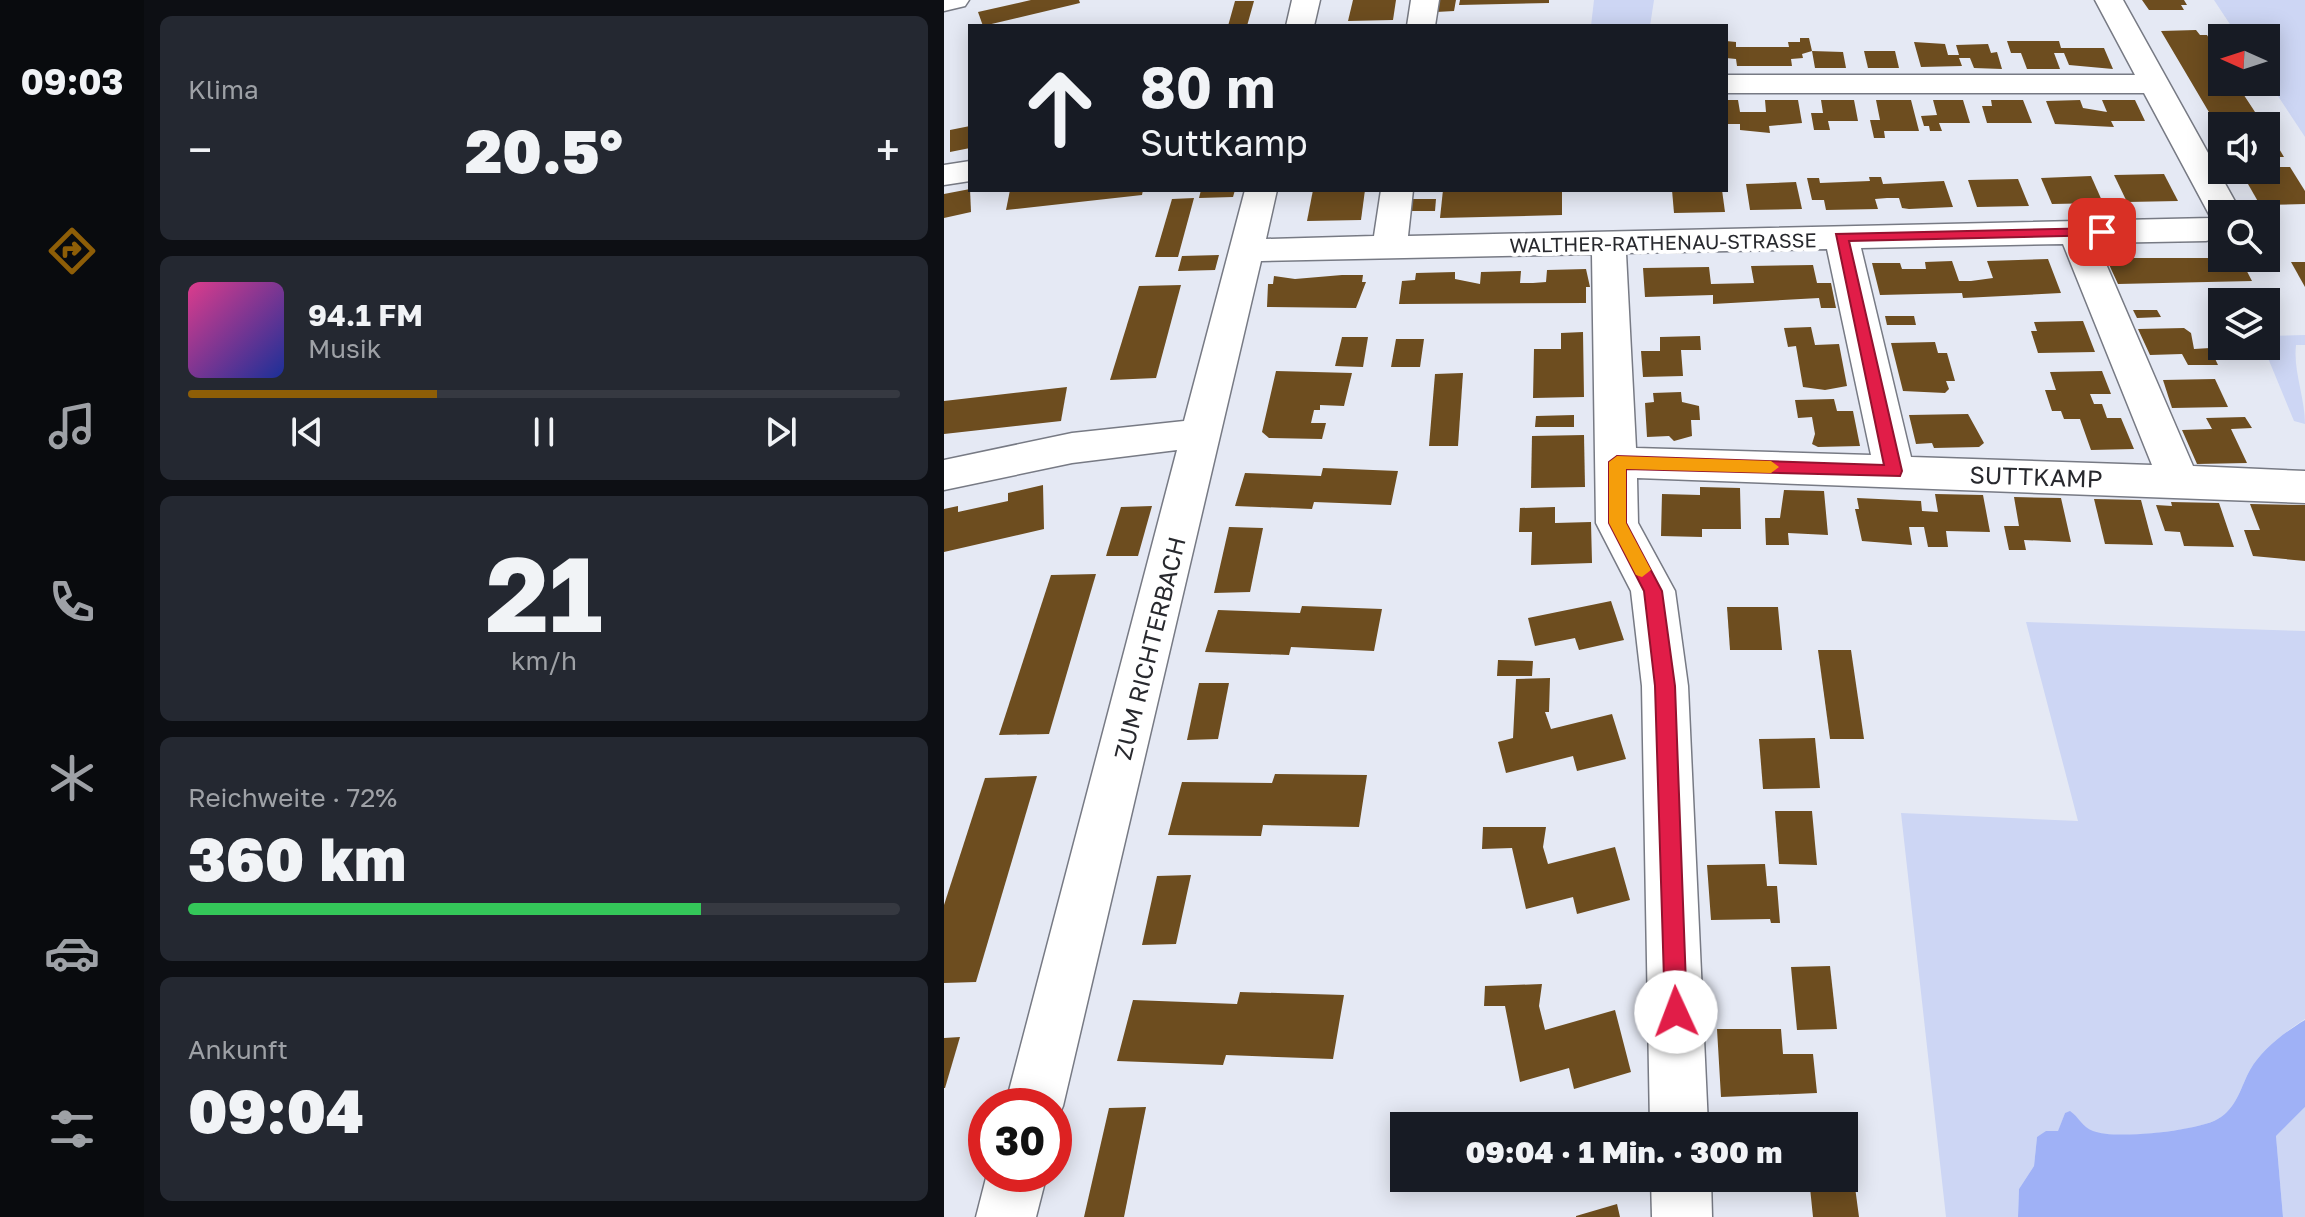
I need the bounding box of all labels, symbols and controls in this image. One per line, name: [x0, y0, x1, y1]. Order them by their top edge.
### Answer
north arrow: [2208, 24, 2280, 96]
map controls: [2208, 24, 2280, 360]
text: 80 m: [1140, 53, 1275, 120]
icon: ahead: [1008, 56, 1112, 160]
text: 09:03: [20, 60, 124, 103]
text: Klima: [188, 74, 259, 105]
button: sound: [2208, 112, 2280, 184]
text: 20.5°: [465, 114, 623, 186]
text: Suttkamp: [1140, 121, 1308, 164]
text: −: [188, 123, 212, 176]
text: +: [876, 123, 900, 176]
pin: [2068, 198, 2136, 266]
button: search: [2208, 200, 2280, 272]
icon: arrive: [2080, 210, 2124, 254]
icon: directions: [44, 223, 100, 279]
street label: WALTHER-RATHENAU-STRASSE: [1509, 227, 1817, 257]
button: layers: [2208, 288, 2280, 360]
text: 94.1 FM: [308, 297, 423, 333]
text: Musik: [308, 333, 382, 364]
icon: music: [44, 398, 100, 454]
icon: previous: [285, 410, 329, 454]
icon: pause: [522, 410, 566, 454]
icon: next: [759, 410, 803, 454]
street label: SUTTKAMP: [1969, 459, 2103, 493]
text: 21: [485, 530, 603, 655]
street label: ZUM RICHTERBACH: [1107, 534, 1191, 762]
icon: phone: [44, 574, 100, 630]
text: km/h: [511, 645, 577, 676]
icon: climate: [44, 750, 100, 806]
text: Reichweite · 72%: [188, 782, 397, 813]
text: 360 km: [188, 822, 406, 894]
icon: car: [44, 925, 100, 981]
position arrow: [1634, 970, 1718, 1054]
text: Ankunft: [188, 1034, 288, 1065]
text: 09:04: [188, 1074, 364, 1146]
speed limit sign: 30: [968, 1088, 1072, 1192]
icon: filters: [44, 1101, 100, 1157]
text: 09:04 · 1 Min. · 300 m: [1466, 1134, 1782, 1170]

